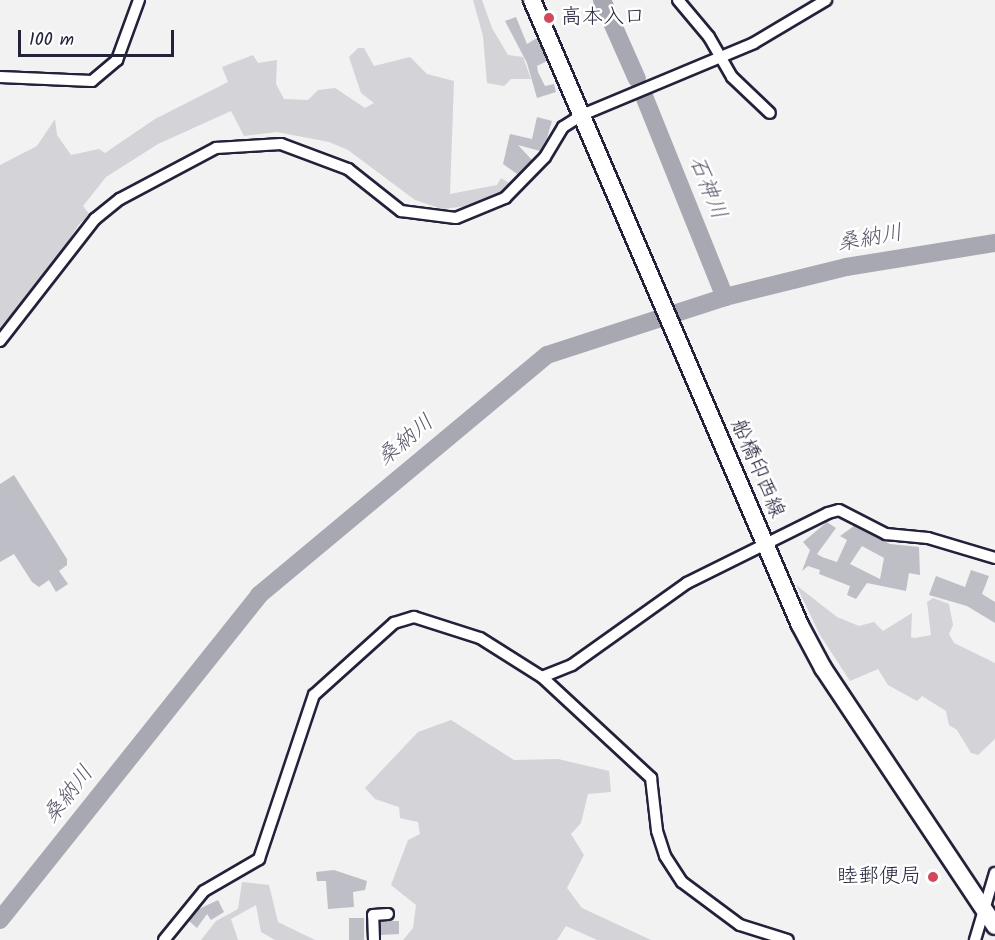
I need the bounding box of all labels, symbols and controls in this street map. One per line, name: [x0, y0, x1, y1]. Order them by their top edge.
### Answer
place label: 高本入口: [561, 5, 645, 31]
marker: 高本入口: [542, 11, 556, 25]
scale bar: [21, 18, 177, 56]
text: 100 m: [29, 26, 74, 55]
water label: 石神川: [682, 152, 732, 224]
water label: 桑納川: [835, 220, 905, 258]
water label: 桑納川: [372, 410, 440, 472]
street label: 船橋印西線: [725, 416, 789, 522]
water label: 桑納川: [38, 761, 100, 829]
place label: 睦郵便局: [837, 864, 921, 890]
marker: 睦郵便局: [926, 870, 940, 884]

